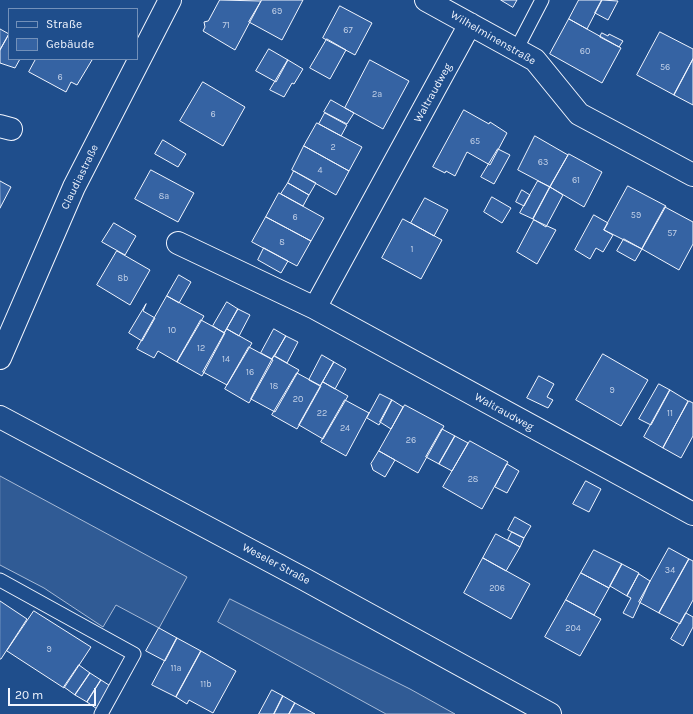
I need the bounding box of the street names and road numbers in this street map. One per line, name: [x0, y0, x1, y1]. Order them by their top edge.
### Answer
street label: Wilhelminenstraße: [448, 8, 538, 68]
street label: Waltraudweg: [411, 61, 455, 125]
street label: Claudiastraße: [59, 142, 101, 212]
street label: Waltraudweg: [472, 390, 536, 434]
street label: Weseler Straße: [240, 541, 312, 587]

